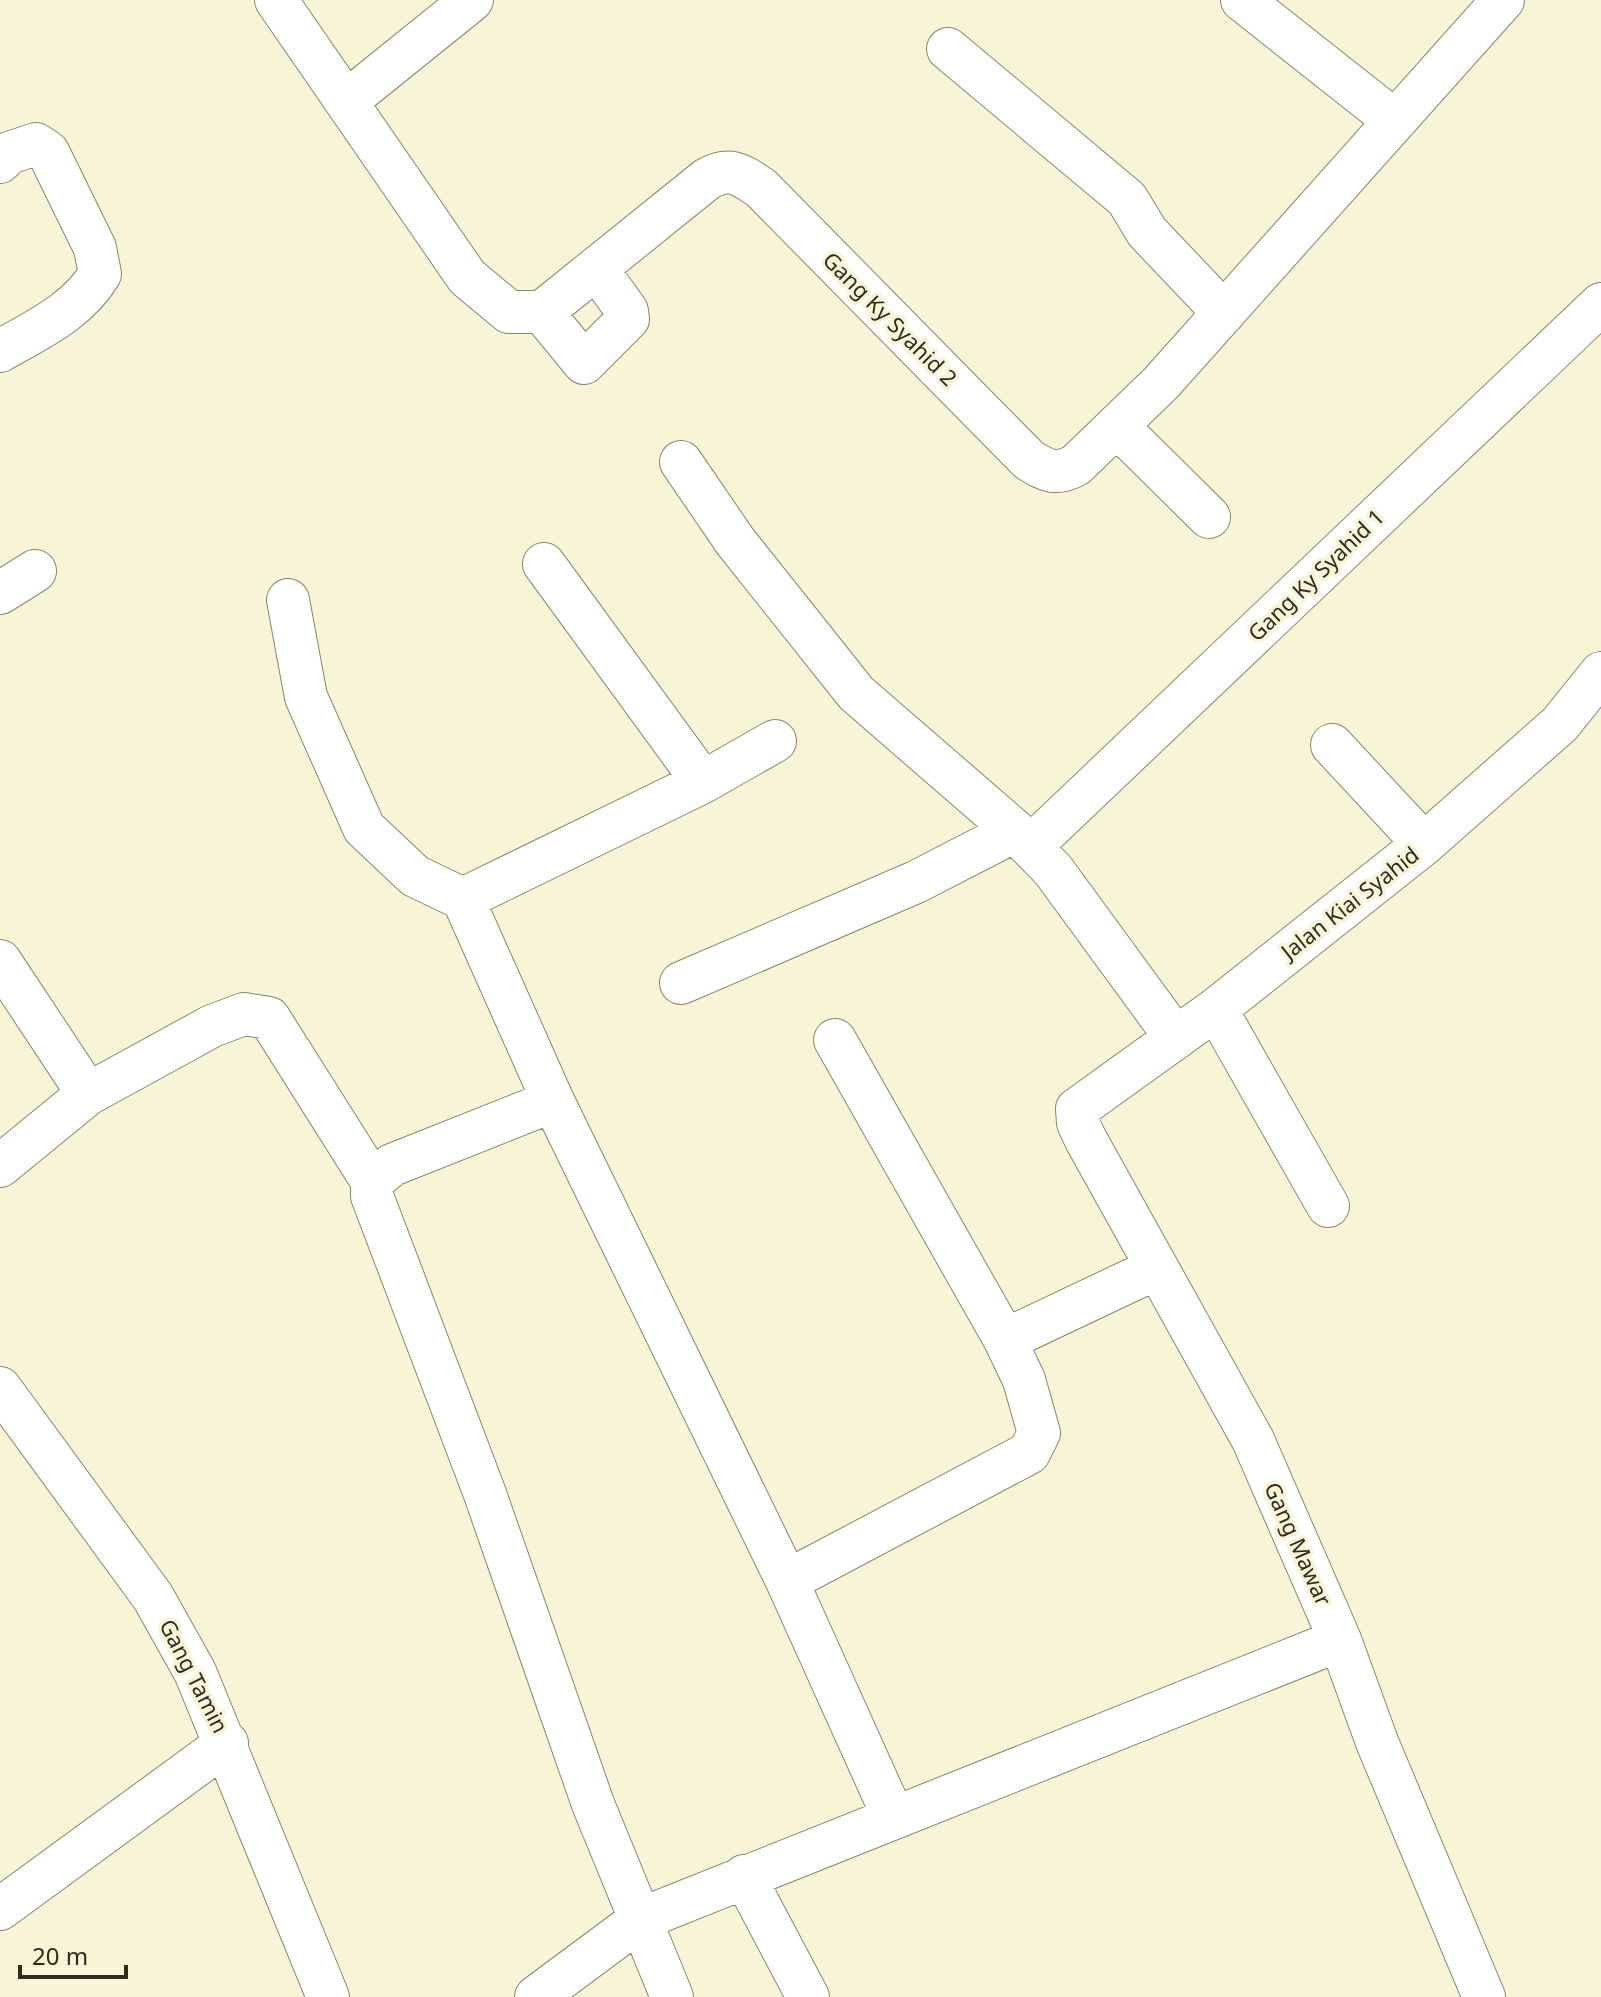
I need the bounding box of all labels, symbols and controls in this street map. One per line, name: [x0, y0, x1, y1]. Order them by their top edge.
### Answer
street label: Gang Ky Syahid 2: [817, 245, 964, 392]
street label: Gang Ky Syahid 1: [1241, 501, 1390, 647]
street label: Jalan Kiai Syahid: [1273, 839, 1424, 967]
street label: Gang Mawar: [1258, 1477, 1340, 1610]
street label: Gang Tamin: [153, 1614, 236, 1738]
scale bar: [20, 1929, 126, 1979]
text: 20 m: [32, 1939, 88, 1972]

